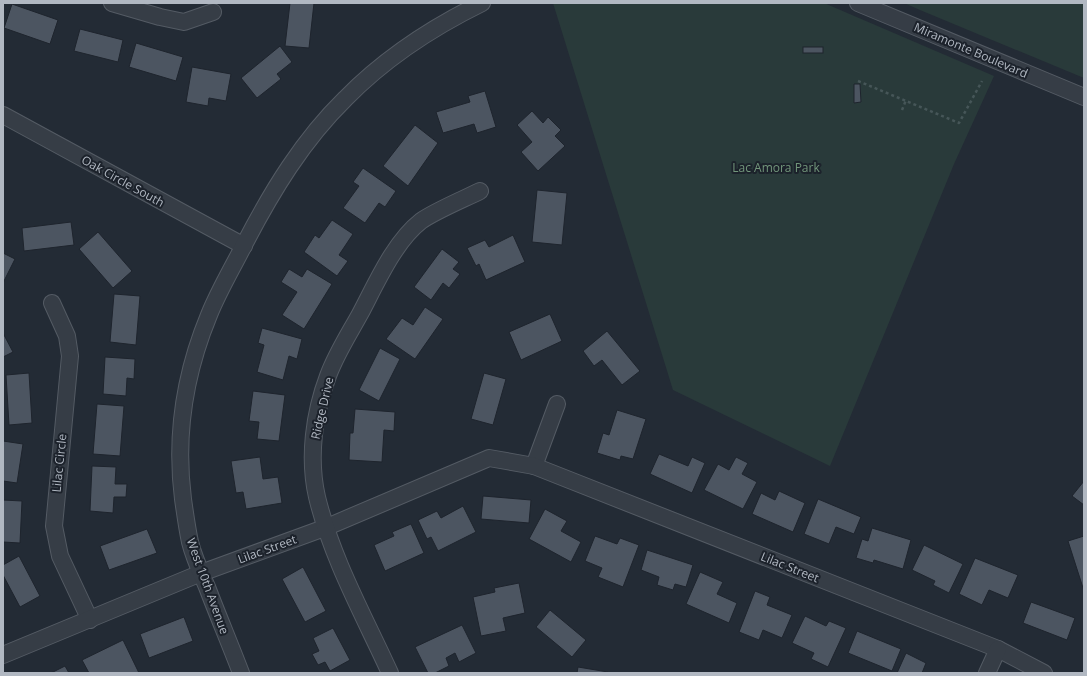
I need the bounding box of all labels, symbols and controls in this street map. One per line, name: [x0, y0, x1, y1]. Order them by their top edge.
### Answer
street label: Miramonte Boulevard: [911, 18, 1031, 82]
street label: Oak Circle South: [78, 151, 168, 211]
park label: Lac Amora Park: [732, 159, 820, 176]
street label: Ridge Drive: [307, 375, 337, 441]
street label: Lilac Circle: [47, 433, 71, 493]
street label: Lilac Street: [235, 531, 299, 567]
street label: West 10th Avenue: [183, 536, 233, 637]
street label: Lilac Street: [758, 548, 822, 586]

